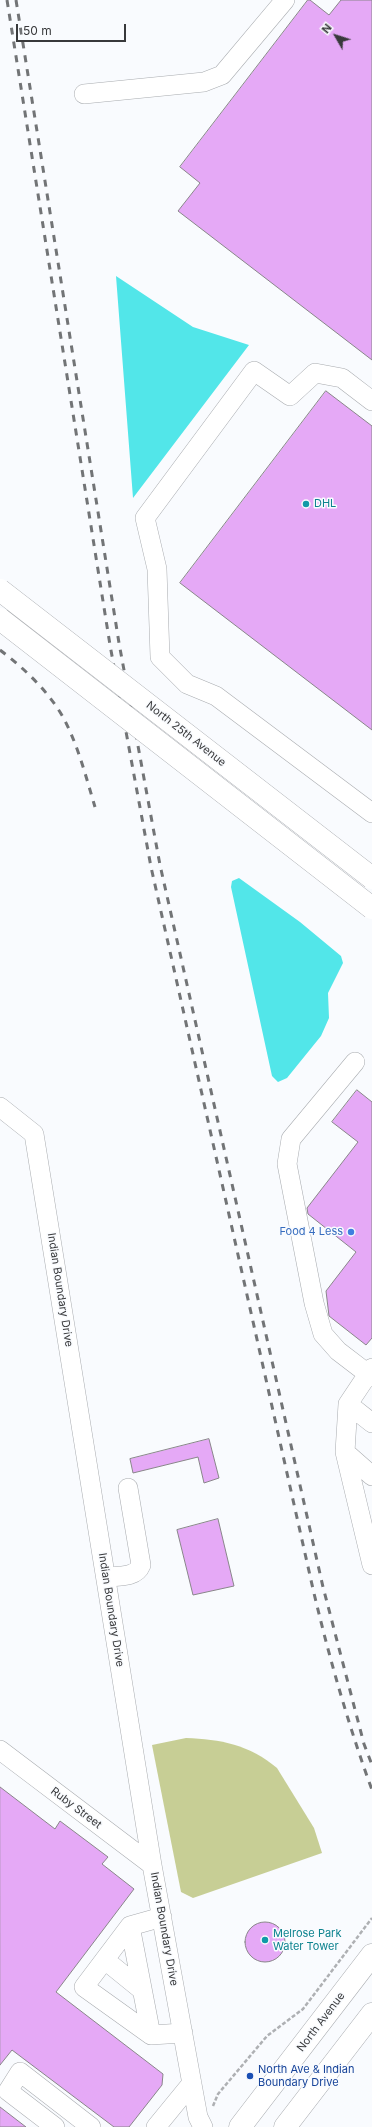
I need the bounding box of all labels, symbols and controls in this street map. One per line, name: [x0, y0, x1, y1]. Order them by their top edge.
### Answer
scale bar: [18, 16, 128, 42]
north arrow: [316, 16, 356, 56]
text: N: [319, 21, 335, 36]
text: 50 m: [23, 23, 52, 38]
place label: DHL: [314, 497, 336, 511]
marker: DHL: [301, 499, 311, 509]
street label: North 25th Avenue: [143, 699, 229, 769]
place label: Food 4 Less: [279, 1225, 343, 1239]
marker: Food 4 Less: [346, 1227, 356, 1237]
street label: Indian Boundary Drive: [44, 1232, 76, 1348]
street label: Indian Boundary Drive: [95, 1552, 127, 1668]
street label: Ruby Street: [48, 1785, 104, 1831]
street label: Indian Boundary Drive: [147, 1871, 181, 1987]
place label: Melrose Park Water Tower: [273, 1927, 341, 1953]
marker: Melrose Park Water Tower: [260, 1935, 270, 1945]
street label: North Avenue: [294, 1990, 348, 2054]
place label: North Ave & Indian Boundary Drive: [258, 2063, 354, 2089]
marker: North Ave & Indian Boundary Drive: [245, 2071, 255, 2081]

